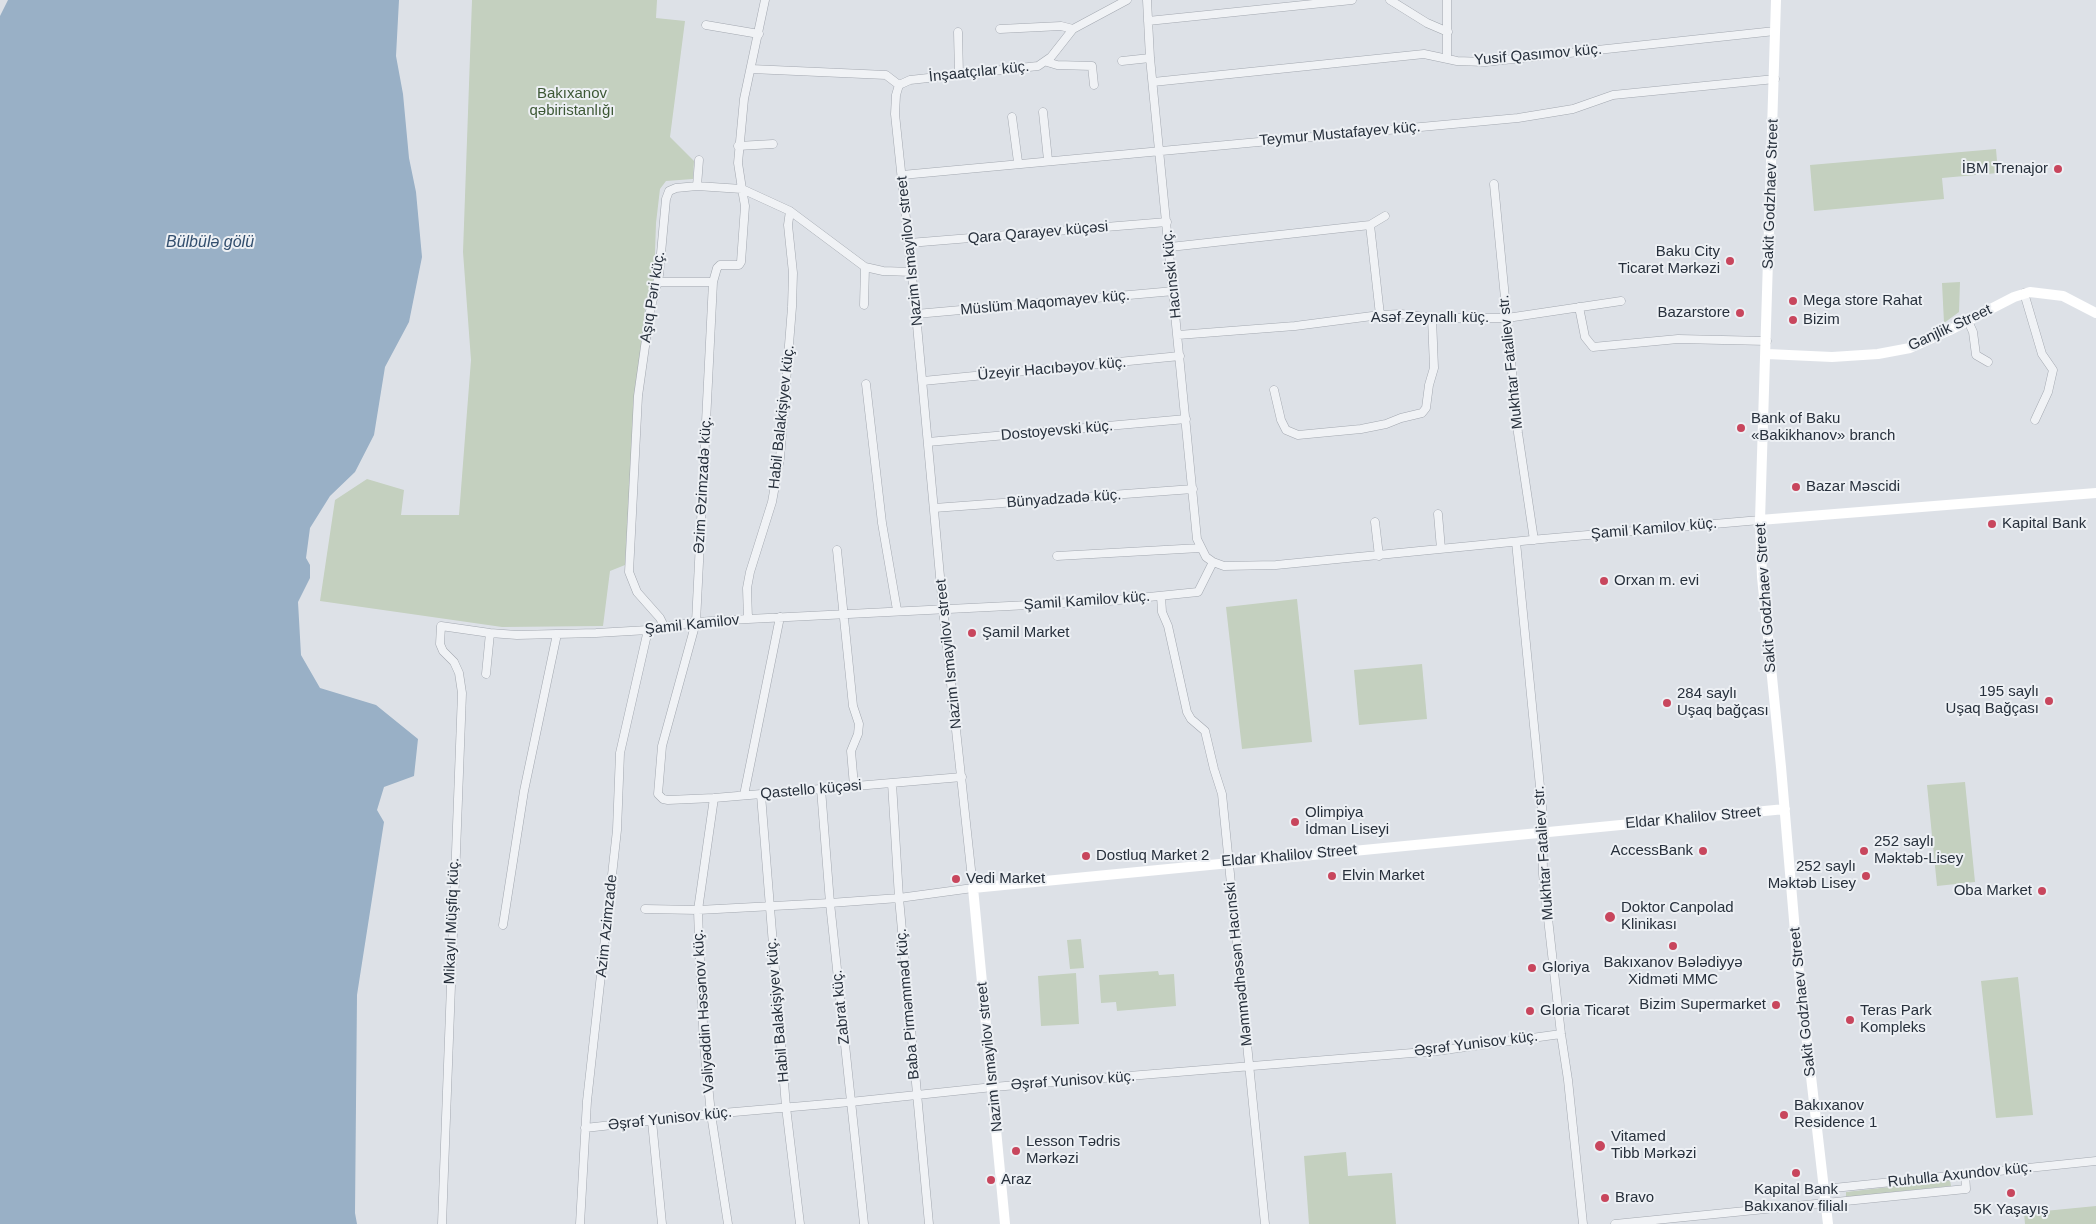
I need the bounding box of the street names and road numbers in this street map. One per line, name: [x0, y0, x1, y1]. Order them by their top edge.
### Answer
street label: Yusif Qasımov küç.: [1473, 40, 1603, 70]
street label: İnşaatçılar küç.: [928, 58, 1030, 86]
street label: Teymur Mustafayev küç.: [1259, 118, 1421, 150]
street label: Sakit Godzhaev Street: [1759, 119, 1783, 269]
street label: Nazim Ismayilov street: [893, 175, 927, 327]
street label: Qara Qarayev küçəsi: [967, 218, 1109, 248]
street label: Hacınski küç.: [1158, 229, 1186, 319]
street label: Aşıq Pəri küç.: [637, 250, 669, 344]
street label: Müslüm Maqomayev küç.: [960, 287, 1130, 319]
street label: Mukhtar Fataliev str.: [1495, 294, 1527, 430]
street label: Ganjlik Street: [1905, 301, 1995, 355]
street label: Asəf Zeynallı küç.: [1371, 309, 1489, 327]
street label: Habil Balakişiyev küç.: [765, 344, 799, 490]
street label: Üzeyir Hacıbəyov küç.: [977, 354, 1127, 384]
street label: Əzim Əzimzadə küç.: [690, 416, 716, 554]
street label: Dostoyevski küç.: [1000, 417, 1114, 445]
street label: Bünyadzadə küç.: [1006, 486, 1122, 512]
street label: Şamil Kamilov küç.: [1590, 515, 1718, 543]
street label: Sakit Godzhaev Street: [1752, 523, 1780, 673]
street label: Nazim Ismayilov street: [932, 578, 966, 730]
street label: Şamil Kamilov küç.: [1023, 588, 1151, 614]
street label: Şamil Kamilov: [644, 611, 740, 639]
street label: Qastello küçəsi: [760, 777, 862, 803]
street label: Mukhtar Fataliev str.: [1530, 785, 1558, 921]
street label: Eldar Khalilov Street: [1625, 803, 1761, 833]
street label: Eldar Khalilov Street: [1221, 841, 1357, 871]
street label: Mikayıl Müşfiq küç.: [441, 857, 463, 985]
street label: Azim Azimzade: [593, 874, 621, 978]
street label: Məmmədhəsən Hacınski: [1221, 881, 1257, 1047]
street label: Sakit Godzhaev Street: [1786, 926, 1820, 1078]
street label: Vəliyəddin Həsənov küç.: [689, 928, 719, 1094]
street label: Baba Pirməmməd küç.: [892, 928, 924, 1080]
street label: Habil Balakişiyev küç.: [763, 937, 793, 1083]
street label: Zabrat küç.: [828, 969, 854, 1045]
street label: Nazim Ismayilov street: [973, 981, 1007, 1133]
street label: Əşrəf Yunisov küç.: [1413, 1027, 1539, 1061]
street label: Əşrəf Yunisov küç.: [1010, 1068, 1136, 1094]
street label: Əşrəf Yunisov küç.: [607, 1104, 733, 1134]
street label: Ruhulla Axundov küç.: [1887, 1158, 2033, 1192]

